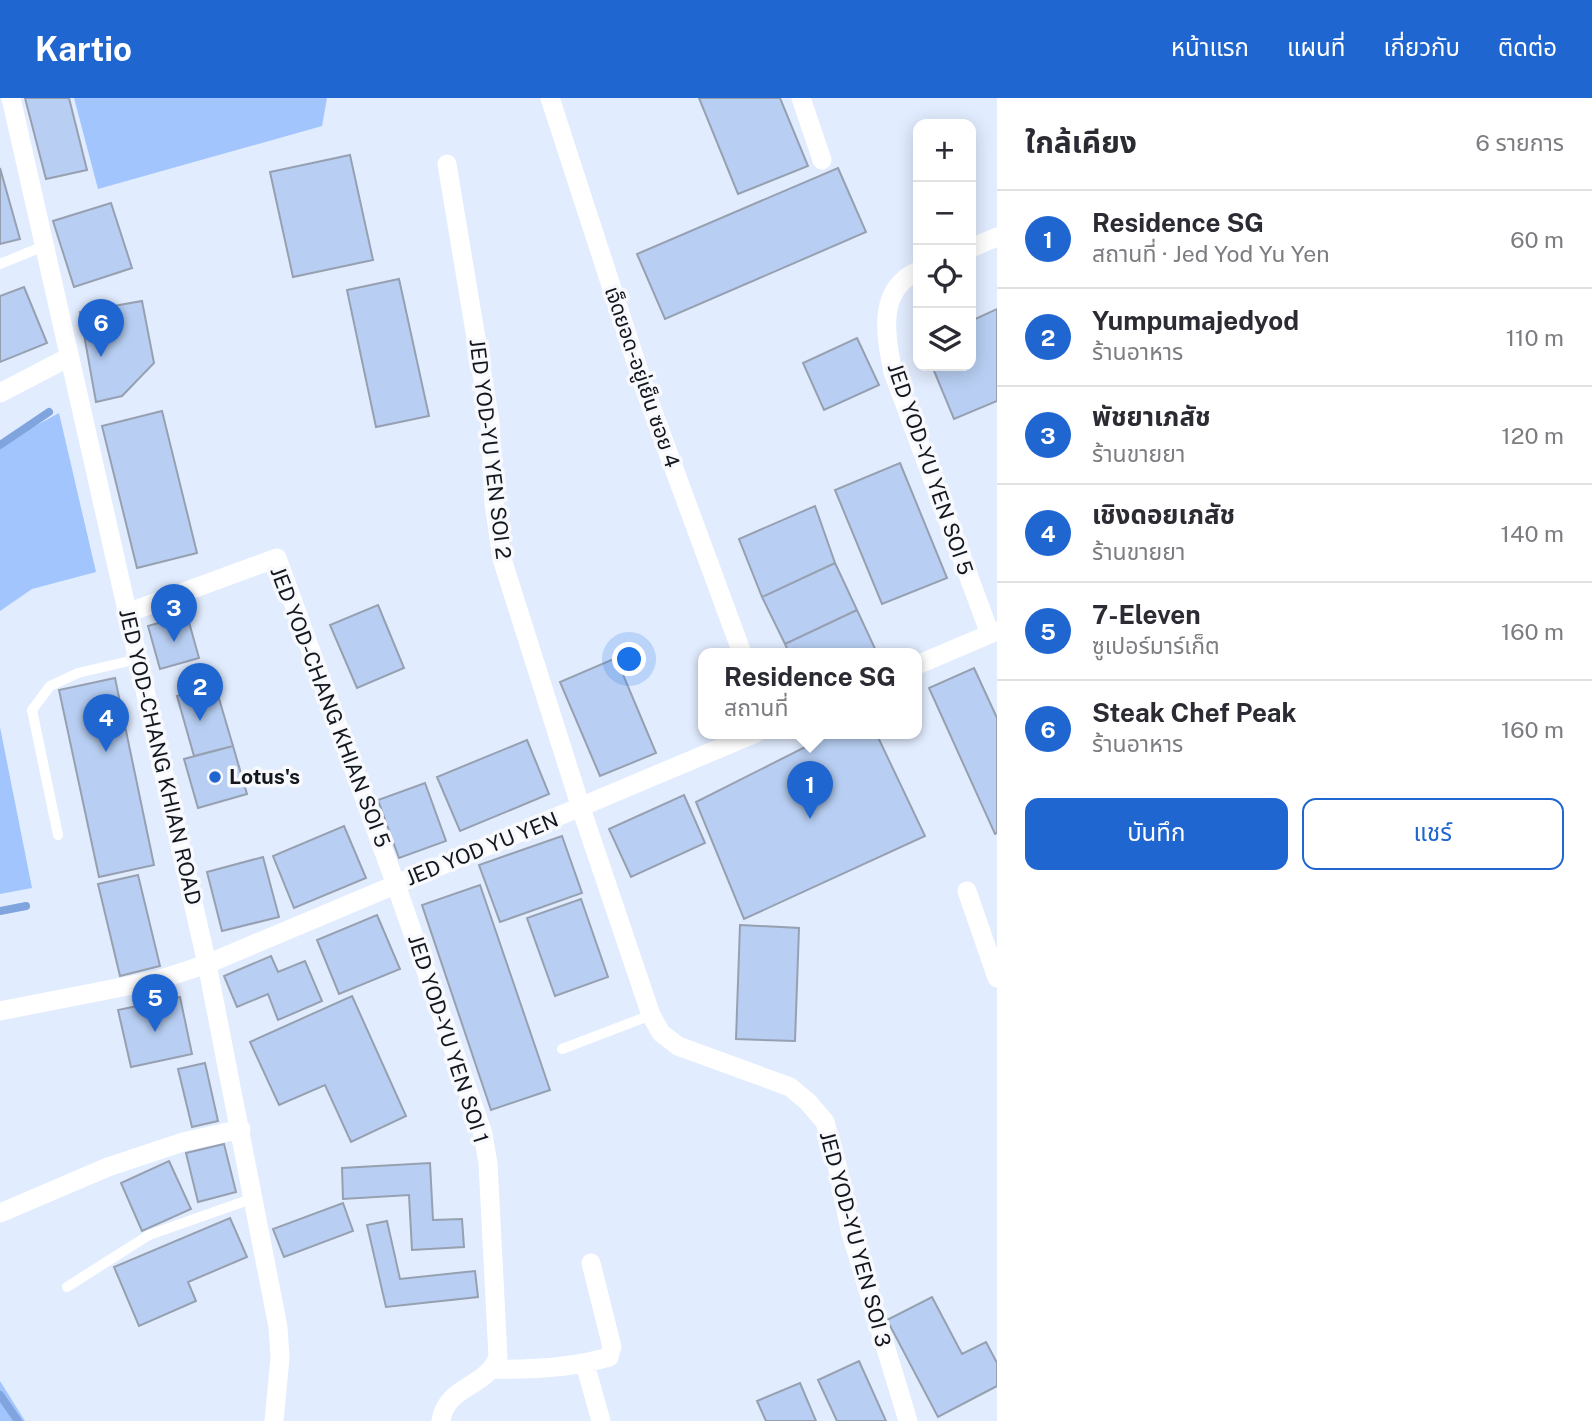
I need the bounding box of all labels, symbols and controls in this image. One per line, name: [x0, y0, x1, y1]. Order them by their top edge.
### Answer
text: Kartio: [35, 30, 132, 68]
text: หน้าแรก: [1171, 33, 1249, 61]
text: แผนที่: [1287, 33, 1345, 61]
text: เกี่ยวกับ: [1383, 33, 1460, 61]
text: ติดต่อ: [1498, 33, 1557, 61]
map controls: [913, 119, 976, 371]
button: +: [913, 119, 976, 182]
text: ใกล้เคียง: [1025, 124, 1137, 160]
text: 6 รายการ: [1476, 129, 1564, 156]
button: −: [913, 182, 976, 245]
text: Residence SG: [1092, 207, 1264, 238]
text: 1: [1043, 226, 1053, 253]
text: 60 m: [1510, 226, 1564, 253]
text: สถานที่ · Jed Yod Yu Yen: [1092, 240, 1330, 267]
button: locate: [913, 245, 976, 308]
street label: เจ็ดยอด-อยู่เย็น ซอย 4: [599, 283, 685, 471]
pin: 6: [78, 299, 124, 357]
text: Yumpumajedyod: [1092, 305, 1299, 336]
button: layers: [913, 308, 976, 371]
text: 2: [1041, 324, 1055, 351]
text: 110 m: [1506, 324, 1564, 351]
street label: JED YOD-YU YEN SOI 2: [465, 337, 516, 561]
text: ร้านอาหาร: [1092, 338, 1183, 365]
street label: JED YOD-YU YEN SOI 5: [882, 360, 979, 578]
text: พัชยาเภสัช: [1092, 401, 1211, 432]
text: 3: [1040, 422, 1056, 449]
text: 120 m: [1501, 422, 1564, 449]
text: ร้านขายยา: [1092, 440, 1185, 467]
text: เชิงดอยเภสัช: [1092, 499, 1235, 530]
text: 4: [1040, 520, 1056, 547]
text: 140 m: [1501, 520, 1564, 547]
text: ร้านขายยา: [1092, 538, 1185, 565]
street label: JED YOD-CHANG KHIAN SOI 5: [265, 563, 396, 851]
pin: 3: [151, 584, 197, 642]
text: 7-Eleven: [1092, 599, 1201, 630]
street label: JED YOD-CHANG KHIAN ROAD: [114, 606, 207, 907]
text: 5: [1040, 618, 1056, 645]
text: 160 m: [1501, 618, 1564, 645]
text: ซูเปอร์มาร์เก็ต: [1092, 632, 1220, 659]
your location: [612, 642, 646, 676]
popup: [698, 648, 922, 739]
text: Residence SG: [724, 661, 896, 692]
pin: 2: [177, 663, 223, 721]
pin: 4: [83, 694, 129, 752]
text: สถานที่: [724, 694, 788, 721]
text: Steak Chef Peak: [1092, 697, 1297, 728]
text: 6: [1040, 716, 1056, 743]
text: 160 m: [1501, 716, 1564, 743]
text: ร้านอาหาร: [1092, 730, 1183, 757]
pin: 1: [787, 761, 833, 819]
place label: Lotus's: [229, 764, 300, 789]
marker: Lotus's: [207, 769, 223, 785]
button: บันทึก: [1025, 798, 1288, 870]
button: แชร์: [1302, 798, 1564, 870]
street label: JED YOD YU YEN: [402, 806, 562, 891]
street label: JED YOD-YU YEN SOI 1: [403, 931, 494, 1146]
pin: 5: [132, 974, 178, 1032]
street label: JED YOD-YU YEN SOI 3: [815, 1128, 896, 1350]

